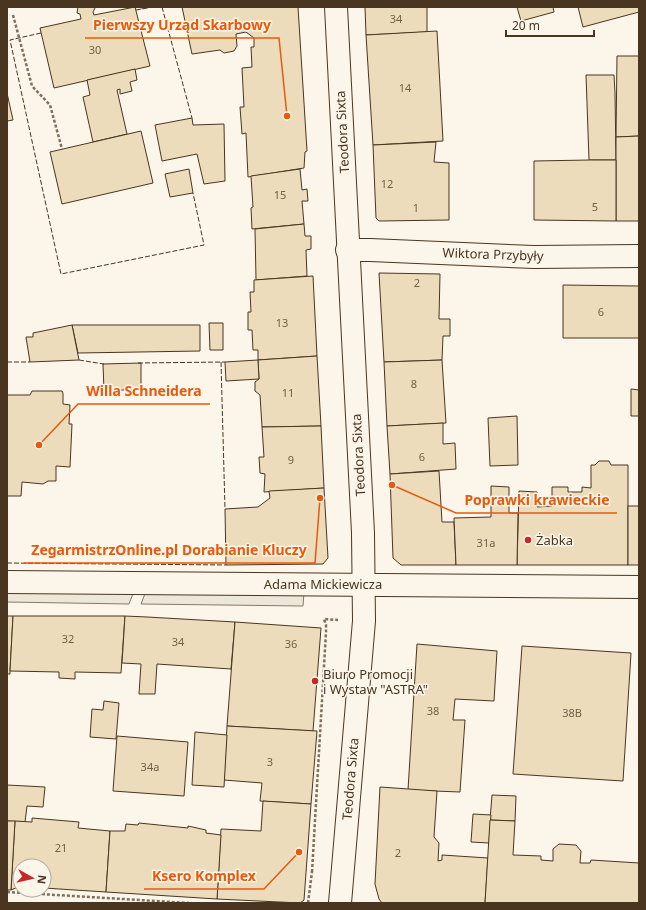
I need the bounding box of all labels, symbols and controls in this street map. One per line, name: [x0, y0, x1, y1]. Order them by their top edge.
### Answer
house number: 34: [390, 11, 403, 26]
callout: Pierwszy Urząd Skarbowy: [85, 12, 279, 38]
scale bar: [506, 12, 594, 38]
text: Pierwszy Urząd Skarbowy: [93, 15, 271, 34]
text: 20 m: [512, 17, 540, 34]
house number: 30: [89, 42, 101, 57]
house number: 14: [399, 80, 412, 95]
street label: Teodora Sixta: [331, 90, 353, 174]
house number: 12: [381, 176, 393, 191]
house number: 15: [274, 187, 286, 202]
house number: 5: [592, 199, 598, 214]
house number: 1: [413, 200, 419, 215]
street label: Wiktora Przybyły: [442, 243, 544, 265]
house number: 2: [414, 275, 420, 290]
house number: 6: [598, 304, 604, 319]
house number: 13: [276, 315, 288, 330]
house number: 8: [411, 376, 417, 391]
callout: Willa Schneidera: [78, 378, 210, 404]
text: Willa Schneidera: [86, 381, 202, 400]
house number: 11: [282, 385, 294, 400]
street label: Teodora Sixta: [347, 413, 369, 497]
house number: 6: [419, 449, 425, 464]
house number: 9: [288, 452, 294, 467]
callout: Poprawki krawieckie: [456, 487, 617, 513]
text: Poprawki krawieckie: [464, 490, 610, 509]
place label: Żabka: [536, 531, 573, 549]
house number: 31a: [477, 535, 495, 550]
marker: Żabka: [523, 535, 533, 545]
callout: ZegarmistrzOnline.pl Dorabianie Kluczy: [24, 537, 315, 563]
text: ZegarmistrzOnline.pl Dorabianie Kluczy: [31, 540, 307, 559]
street label: Adama Mickiewicza: [264, 575, 382, 593]
house number: 32: [62, 631, 74, 646]
house number: 34: [172, 634, 185, 649]
house number: 36: [285, 636, 297, 651]
place label: Biuro Promocji i Wystaw "ASTRA": [323, 665, 428, 698]
marker: Biuro Promocji i Wystaw "ASTRA": [310, 676, 320, 686]
house number: 38: [427, 703, 439, 718]
house number: 38B: [562, 705, 582, 720]
street label: Teodora Sixta: [337, 737, 363, 821]
house number: 3: [267, 754, 273, 769]
house number: 34a: [141, 759, 159, 774]
house number: 21: [55, 840, 67, 855]
house number: 2: [395, 845, 401, 860]
north arrow: [12, 858, 52, 898]
callout: Ksero Komplex: [144, 863, 264, 889]
text: Ksero Komplex: [152, 866, 257, 885]
text: N: [34, 874, 50, 885]

